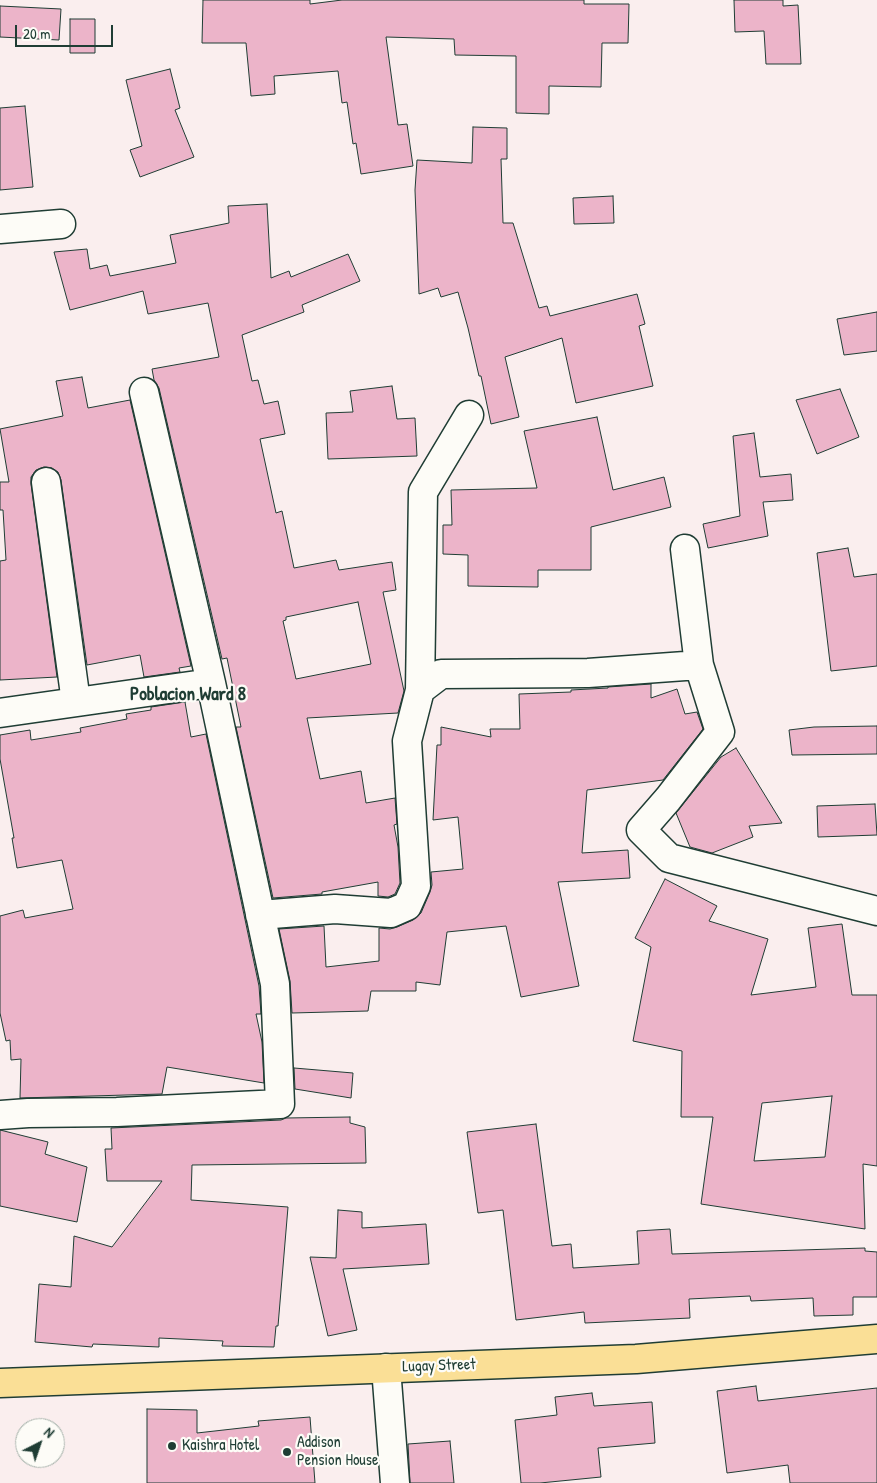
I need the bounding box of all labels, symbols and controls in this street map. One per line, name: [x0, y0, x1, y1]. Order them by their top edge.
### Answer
scale bar: [18, 15, 115, 47]
text: 20 m: [23, 23, 50, 44]
district label: Poblacion Ward 8: [130, 684, 246, 706]
street label: Lugay Street: [402, 1355, 476, 1377]
north arrow: [15, 1418, 65, 1468]
text: N: [40, 1422, 59, 1442]
place label: Addison Pension House: [297, 1433, 378, 1471]
place label: Kaishra Hotel: [182, 1436, 259, 1456]
marker: Kaishra Hotel: [166, 1440, 178, 1452]
marker: Addison Pension House: [281, 1446, 293, 1458]

